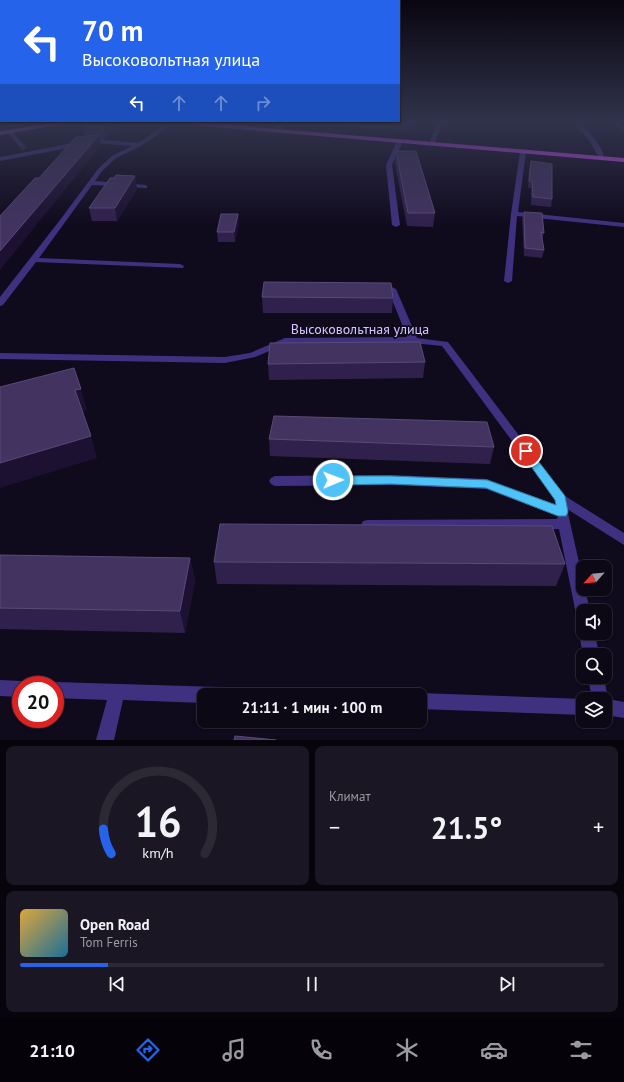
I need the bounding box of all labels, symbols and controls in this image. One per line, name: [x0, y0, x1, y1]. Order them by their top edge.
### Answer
text: 70 m: [82, 12, 143, 49]
icon: left: [16, 16, 68, 68]
text: Высоковольтная улица: [82, 48, 260, 71]
icon: left: [126, 92, 148, 114]
icon: ahead: [168, 92, 190, 114]
icon: ahead: [210, 92, 232, 114]
icon: right: [252, 92, 274, 114]
street label: Высоковольтная улица: [291, 320, 429, 338]
pin: [509, 434, 543, 468]
icon: arrive: [515, 440, 537, 462]
position arrow: [312, 459, 354, 501]
north arrow: [576, 560, 612, 596]
map controls: [576, 560, 612, 728]
button: sound: [576, 604, 612, 640]
button: search: [576, 648, 612, 684]
speed limit sign: 20: [12, 676, 64, 728]
button: layers: [576, 692, 612, 728]
text: 21:11 · 1 мин · 100 m: [242, 698, 382, 717]
text: Климат: [329, 788, 371, 805]
text: 16: [134, 794, 181, 847]
text: 21.5°: [431, 808, 502, 847]
text: −: [329, 813, 340, 841]
text: +: [593, 813, 604, 841]
text: km/h: [142, 842, 173, 861]
text: Open Road: [80, 915, 150, 934]
text: Tom Ferris: [80, 934, 138, 951]
icon: previous: [106, 973, 128, 995]
icon: pause: [301, 973, 323, 995]
icon: next: [496, 973, 518, 995]
icon: directions: [134, 1036, 162, 1064]
icon: music: [220, 1036, 248, 1064]
icon: phone: [307, 1036, 335, 1064]
icon: climate: [393, 1036, 421, 1064]
icon: car: [480, 1036, 508, 1064]
icon: filters: [567, 1036, 595, 1064]
text: 21:10: [29, 1039, 75, 1062]

